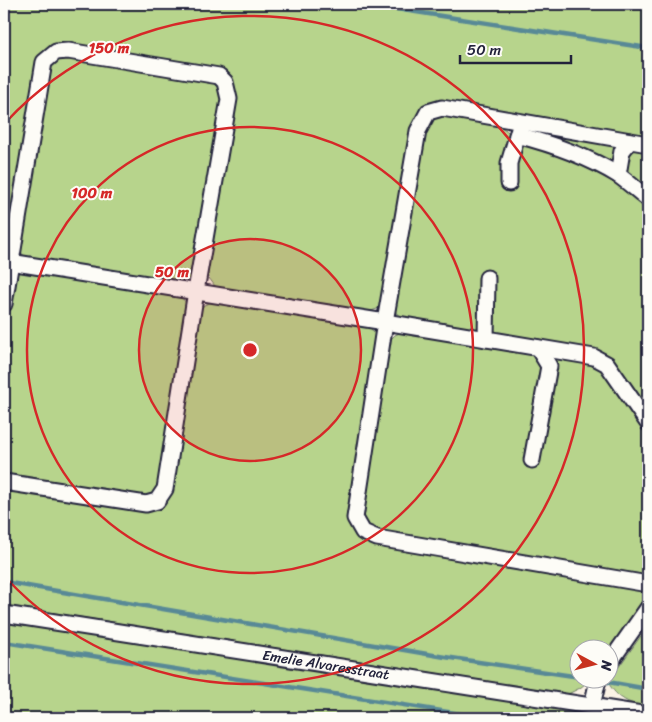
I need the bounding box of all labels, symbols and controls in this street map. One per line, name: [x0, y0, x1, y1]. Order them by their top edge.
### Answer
scale bar: [460, 32, 571, 64]
text: 150 m: [89, 35, 130, 61]
text: 50 m: [467, 37, 502, 63]
text: 100 m: [72, 180, 113, 206]
text: 50 m: [155, 259, 190, 285]
centre of rings: [241, 341, 259, 359]
north arrow: [570, 640, 620, 690]
street label: Emelie Alvaresstraat: [261, 643, 391, 687]
text: N: [593, 658, 620, 672]

